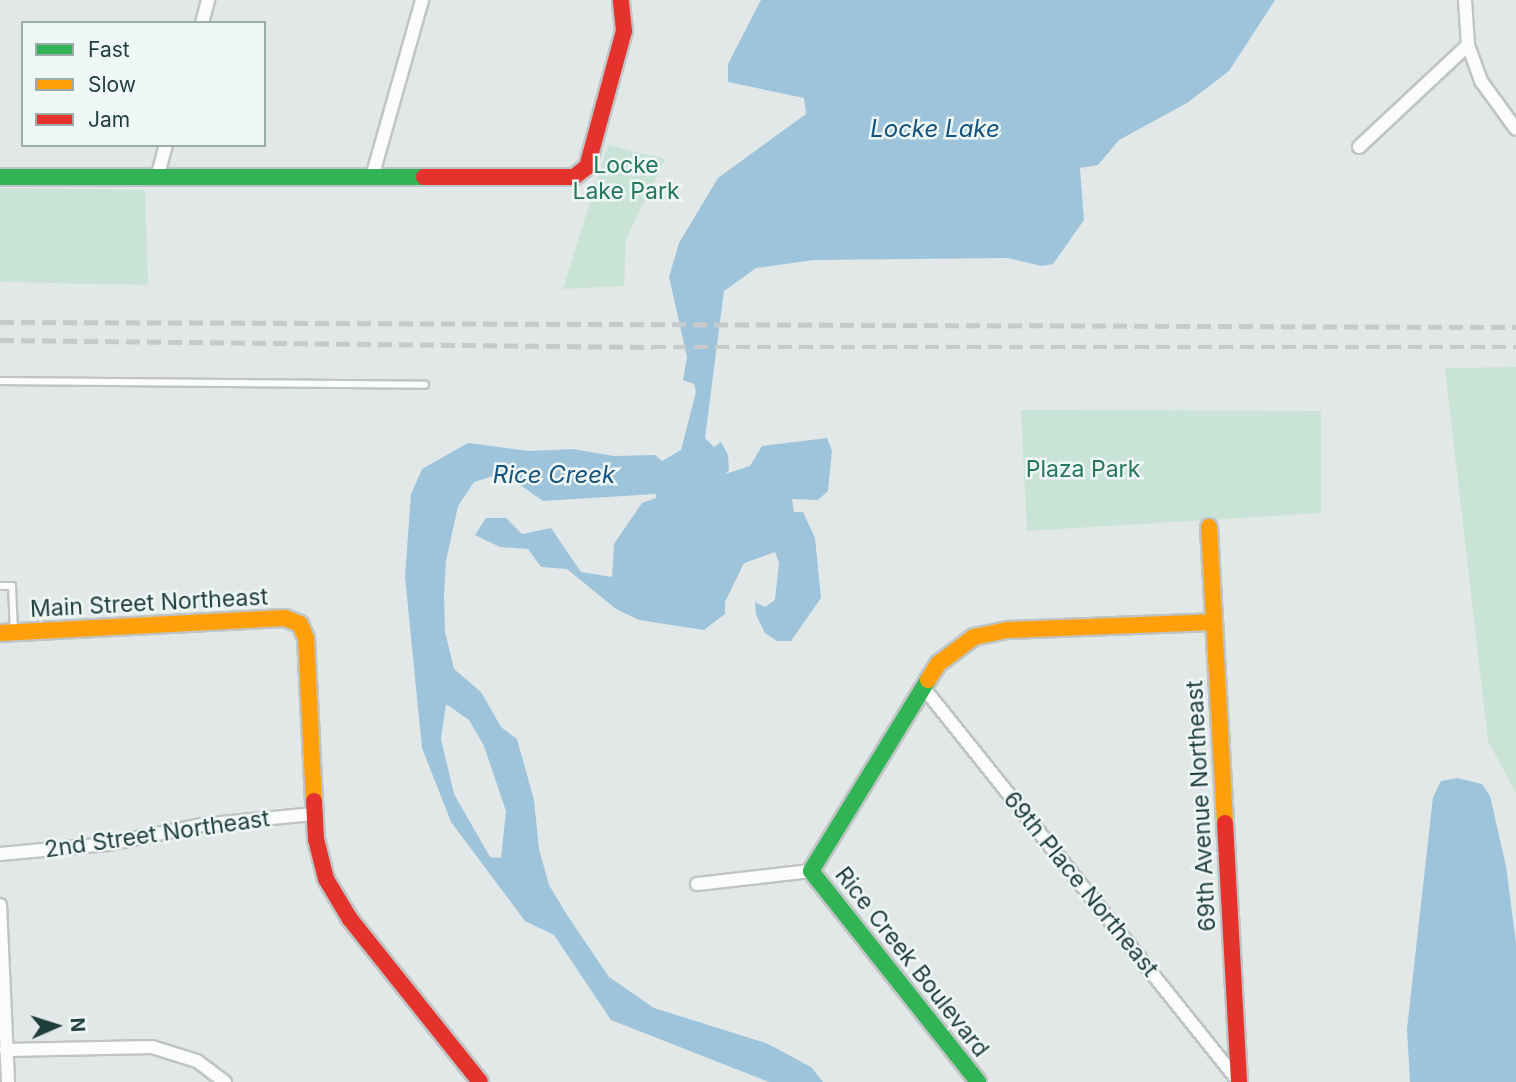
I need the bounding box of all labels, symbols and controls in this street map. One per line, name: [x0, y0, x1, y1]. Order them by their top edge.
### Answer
legend: [21, 21, 266, 147]
text: Fast: [88, 37, 130, 62]
text: Slow: [88, 72, 136, 97]
text: Jam: [88, 107, 130, 132]
water label: Locke Lake: [870, 115, 1000, 143]
park label: Locke Lake Park: [572, 151, 680, 205]
park label: Plaza Park: [1026, 455, 1140, 483]
water label: Rice Creek: [493, 461, 615, 489]
street label: Main Street Northeast: [29, 583, 269, 623]
street label: 69th Avenue Northeast: [1181, 680, 1221, 932]
street label: 69th Place Northeast: [998, 786, 1164, 982]
street label: 2nd Street Northeast: [43, 805, 271, 863]
street label: Rice Creek Boulevard: [829, 862, 995, 1062]
north arrow: [21, 991, 91, 1061]
text: N: [66, 1017, 89, 1033]

